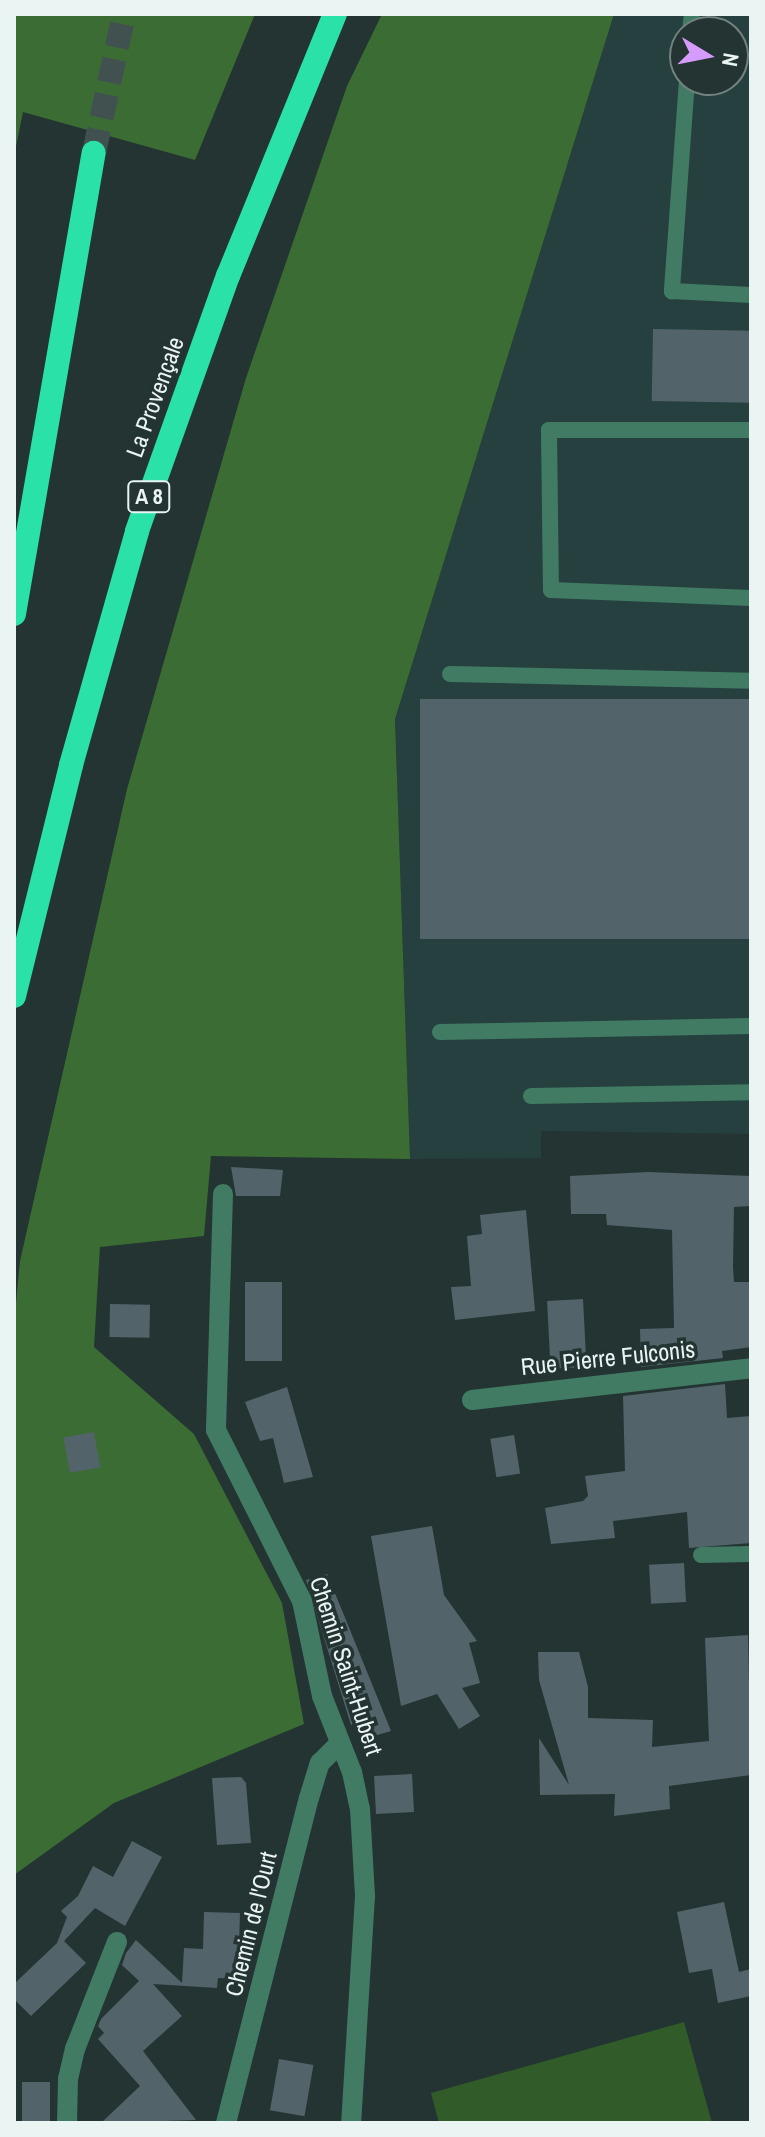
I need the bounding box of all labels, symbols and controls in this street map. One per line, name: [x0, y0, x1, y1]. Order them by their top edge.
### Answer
north arrow: [669, 16, 749, 96]
text: N: [715, 51, 747, 69]
street label: La Provençale: [120, 333, 190, 461]
road number: A 8: [125, 479, 173, 515]
street label: Rue Pierre Fulconis: [519, 1335, 697, 1381]
street label: Chemin Saint-Hubert: [304, 1573, 388, 1759]
street label: Chemin de l'Ourt: [219, 1849, 283, 1999]

